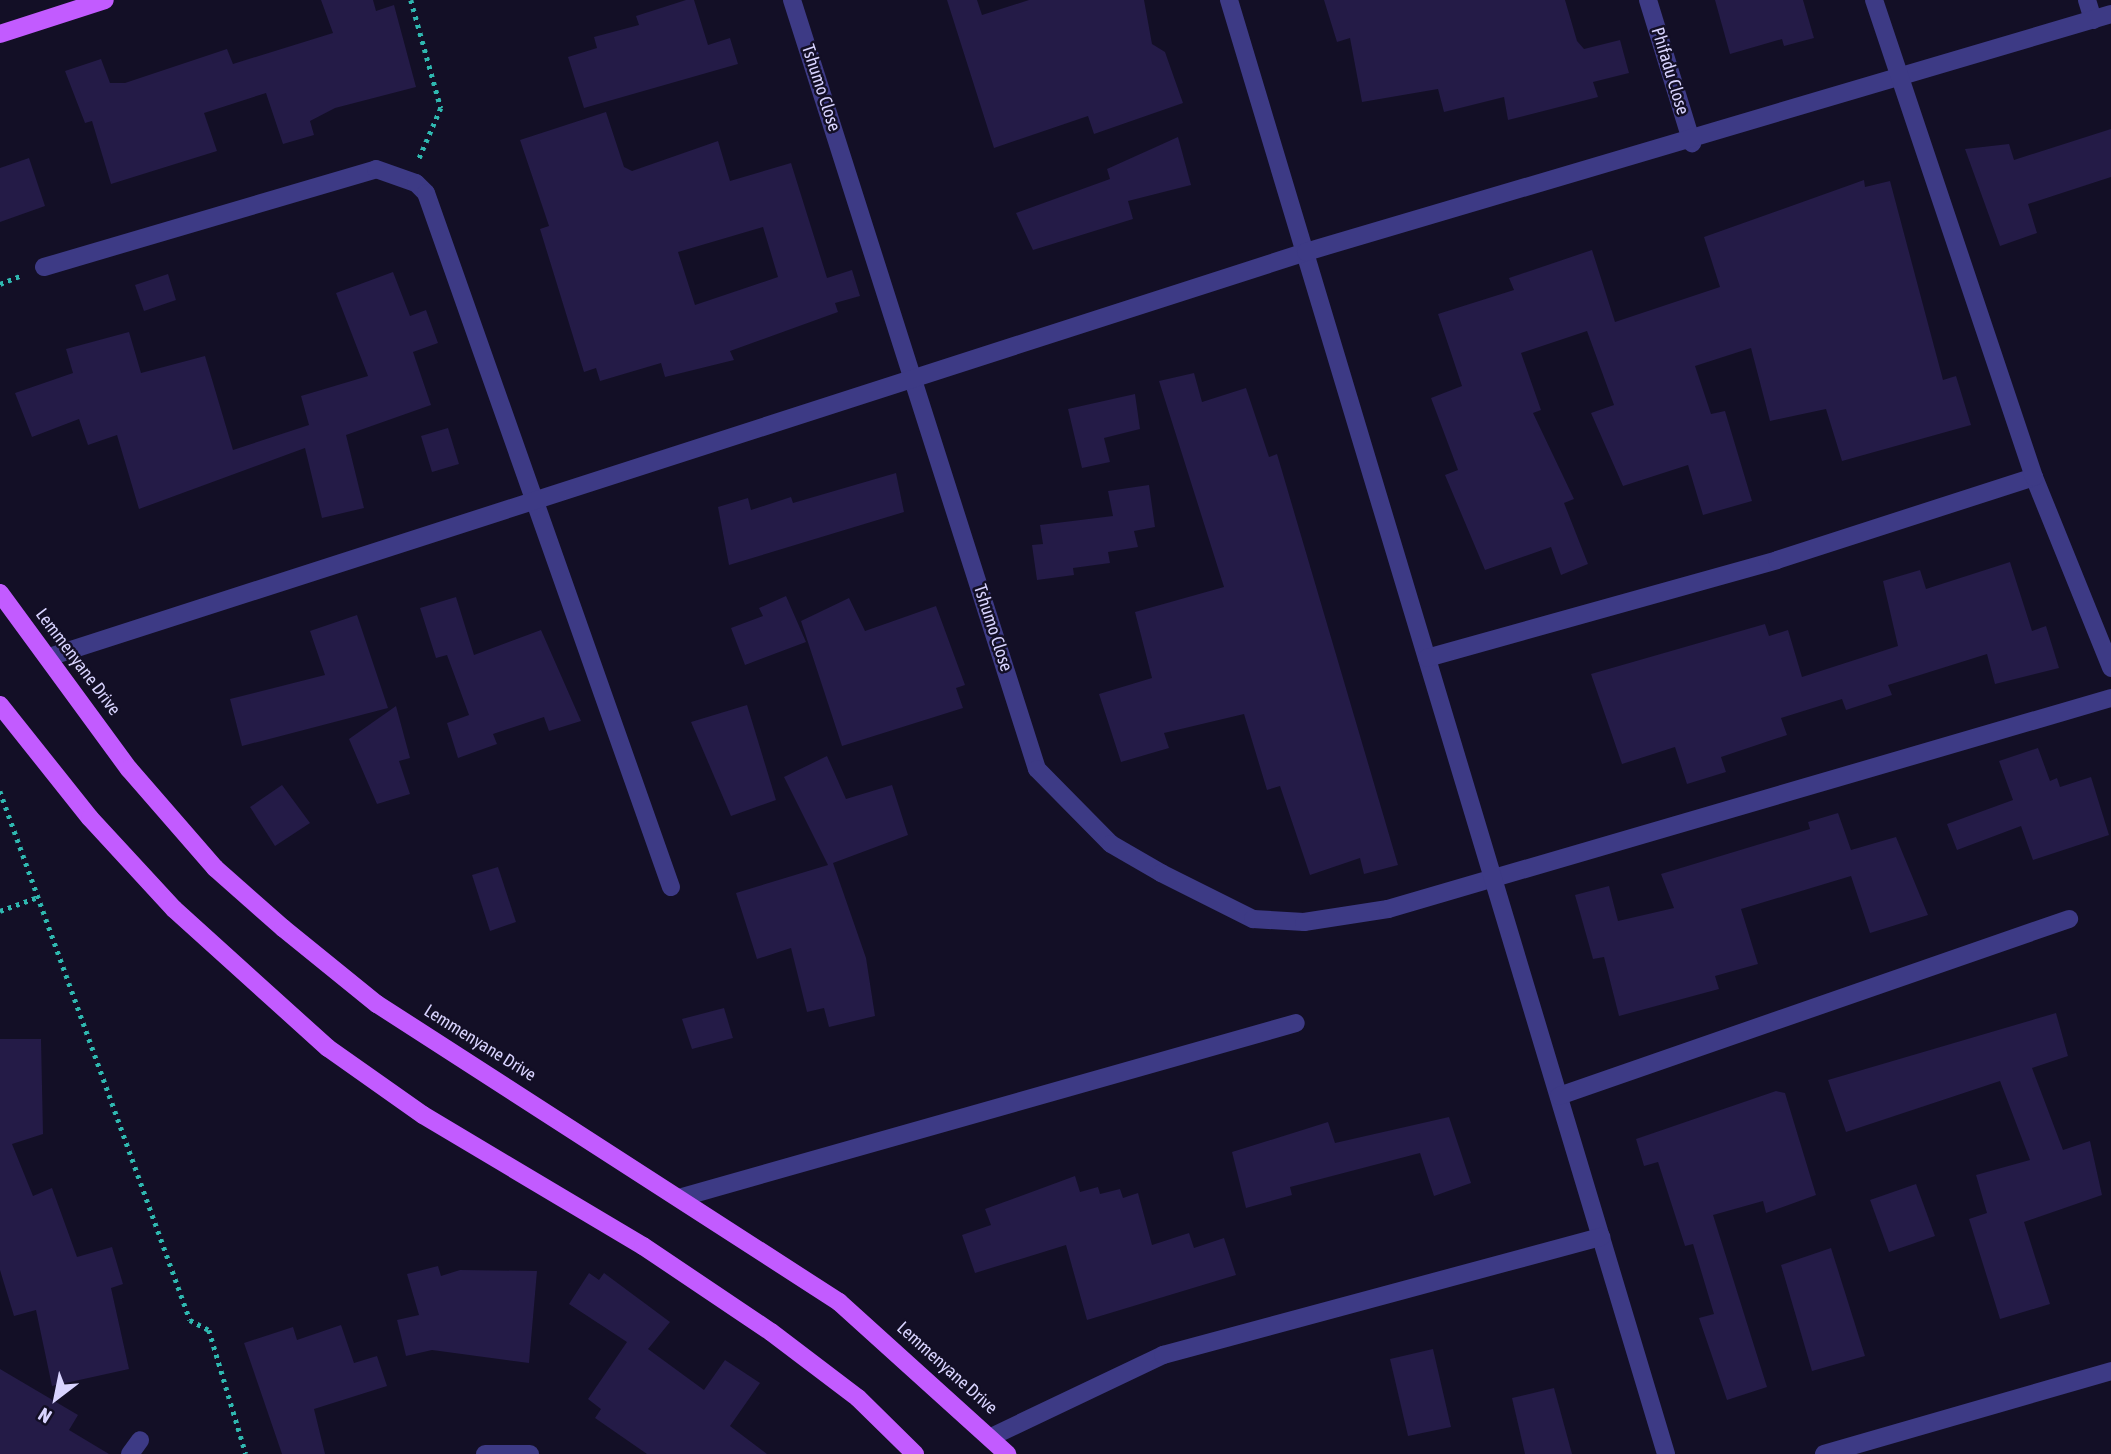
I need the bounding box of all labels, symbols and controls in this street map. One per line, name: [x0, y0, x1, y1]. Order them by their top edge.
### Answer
street label: Phifadu Close: [1646, 25, 1694, 117]
street label: Tshumo Close: [797, 42, 845, 134]
street label: Tshumo Close: [969, 582, 1017, 674]
street label: Lemmenyane Drive: [31, 604, 125, 720]
street label: Lemmenyane Drive: [420, 1000, 540, 1086]
street label: Lemmenyane Drive: [892, 1317, 1002, 1419]
north arrow: [21, 1363, 91, 1433]
text: N: [34, 1404, 55, 1428]

